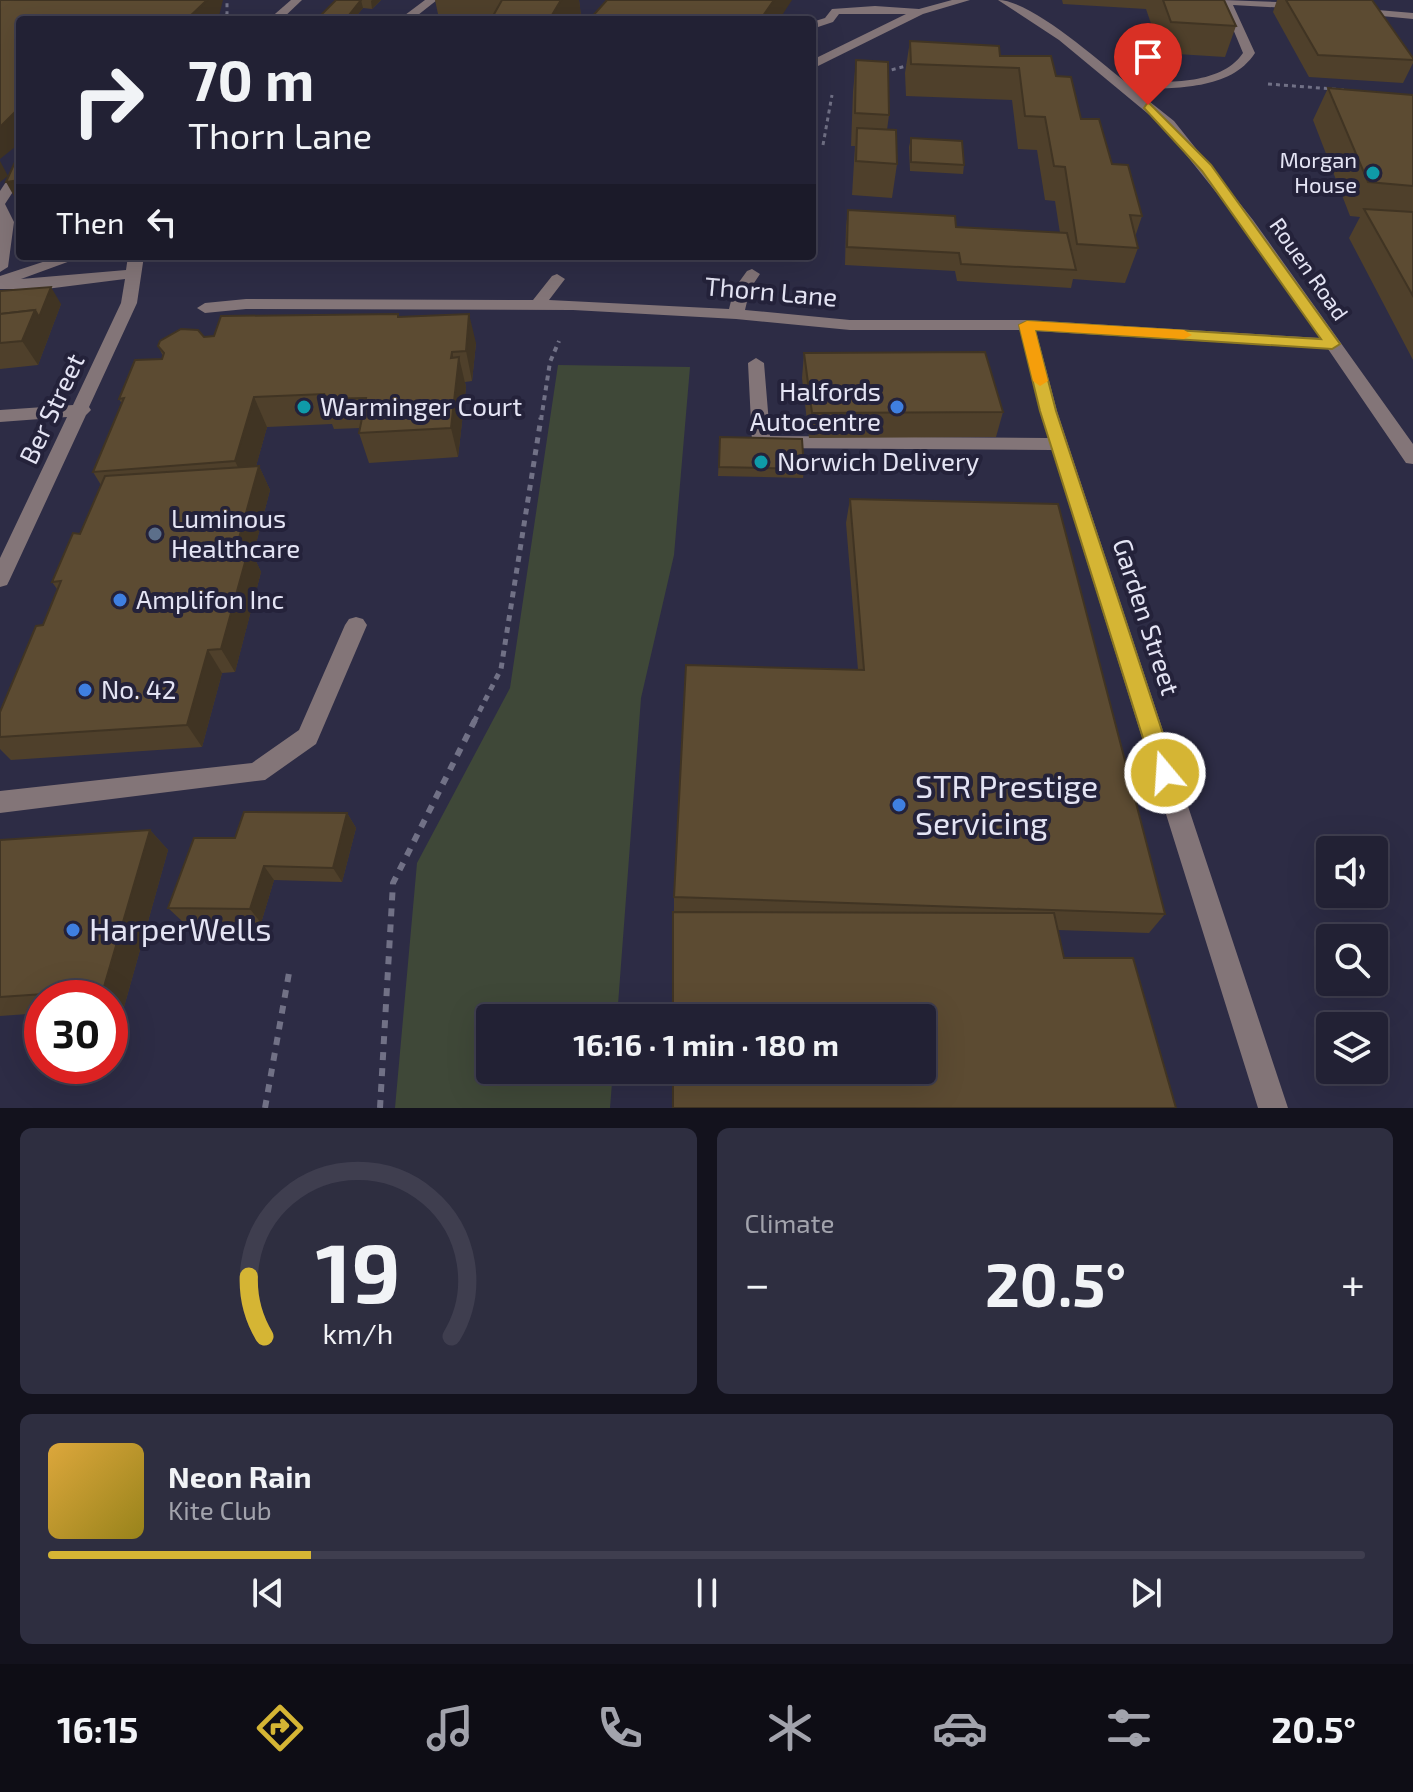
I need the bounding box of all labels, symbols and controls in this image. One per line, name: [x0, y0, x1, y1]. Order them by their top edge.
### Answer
pin: [1114, 23, 1182, 105]
icon: arrive: [1126, 35, 1170, 79]
text: 70 m: [188, 45, 314, 112]
icon: right: [56, 48, 160, 152]
text: Thorn Lane: [188, 113, 372, 156]
place label: Morgan House: [1279, 146, 1357, 197]
marker: Morgan House: [1364, 164, 1382, 182]
icon: left: [140, 200, 184, 244]
text: Then: [56, 204, 124, 240]
street label: Rouen Road: [1265, 212, 1355, 325]
street label: Thorn Lane: [704, 269, 839, 312]
street label: Ber Street: [12, 348, 90, 468]
place label: Halfords Autocentre: [750, 375, 881, 436]
place label: Warminger Court: [320, 390, 522, 421]
marker: Warminger Court: [295, 398, 313, 416]
marker: Halfords Autocentre: [888, 398, 906, 416]
place label: Norwich Delivery: [777, 445, 979, 476]
marker: Norwich Delivery: [752, 453, 770, 471]
place label: Luminous Healthcare: [171, 502, 300, 563]
marker: Luminous Healthcare: [146, 525, 164, 543]
street label: Garden Street: [1108, 534, 1187, 699]
place label: Amplifon Inc: [136, 583, 284, 614]
marker: Amplifon Inc: [111, 591, 129, 609]
place label: No. 42: [101, 673, 176, 704]
marker: No. 42: [76, 681, 94, 699]
position arrow: [1123, 731, 1207, 815]
place label: STR Prestige Servicing: [915, 766, 1098, 841]
marker: STR Prestige Servicing: [890, 796, 908, 814]
map controls: [1316, 836, 1388, 1084]
button: sound: [1316, 836, 1388, 908]
place label: HarperWells: [89, 909, 272, 947]
marker: HarperWells: [64, 921, 82, 939]
button: search: [1316, 924, 1388, 996]
speed limit sign: 30: [24, 980, 128, 1084]
button: layers: [1316, 1012, 1388, 1084]
text: 16:16 · 1 min · 180 m: [573, 1026, 839, 1062]
text: Climate: [745, 1207, 834, 1238]
text: 19: [316, 1220, 401, 1320]
text: 20.5°: [985, 1247, 1126, 1319]
text: −: [745, 1256, 770, 1309]
text: +: [1341, 1256, 1365, 1309]
text: km/h: [323, 1315, 394, 1350]
text: Neon Rain: [168, 1458, 312, 1494]
text: Kite Club: [168, 1494, 272, 1525]
icon: previous: [246, 1571, 290, 1615]
icon: pause: [685, 1571, 729, 1615]
icon: next: [1124, 1571, 1168, 1615]
icon: directions: [252, 1700, 308, 1756]
icon: music: [422, 1700, 478, 1756]
icon: phone: [592, 1700, 648, 1756]
icon: climate: [762, 1700, 818, 1756]
icon: car: [932, 1700, 988, 1756]
icon: filters: [1101, 1700, 1157, 1756]
text: 16:15: [57, 1707, 138, 1750]
text: 20.5°: [1271, 1707, 1356, 1750]

